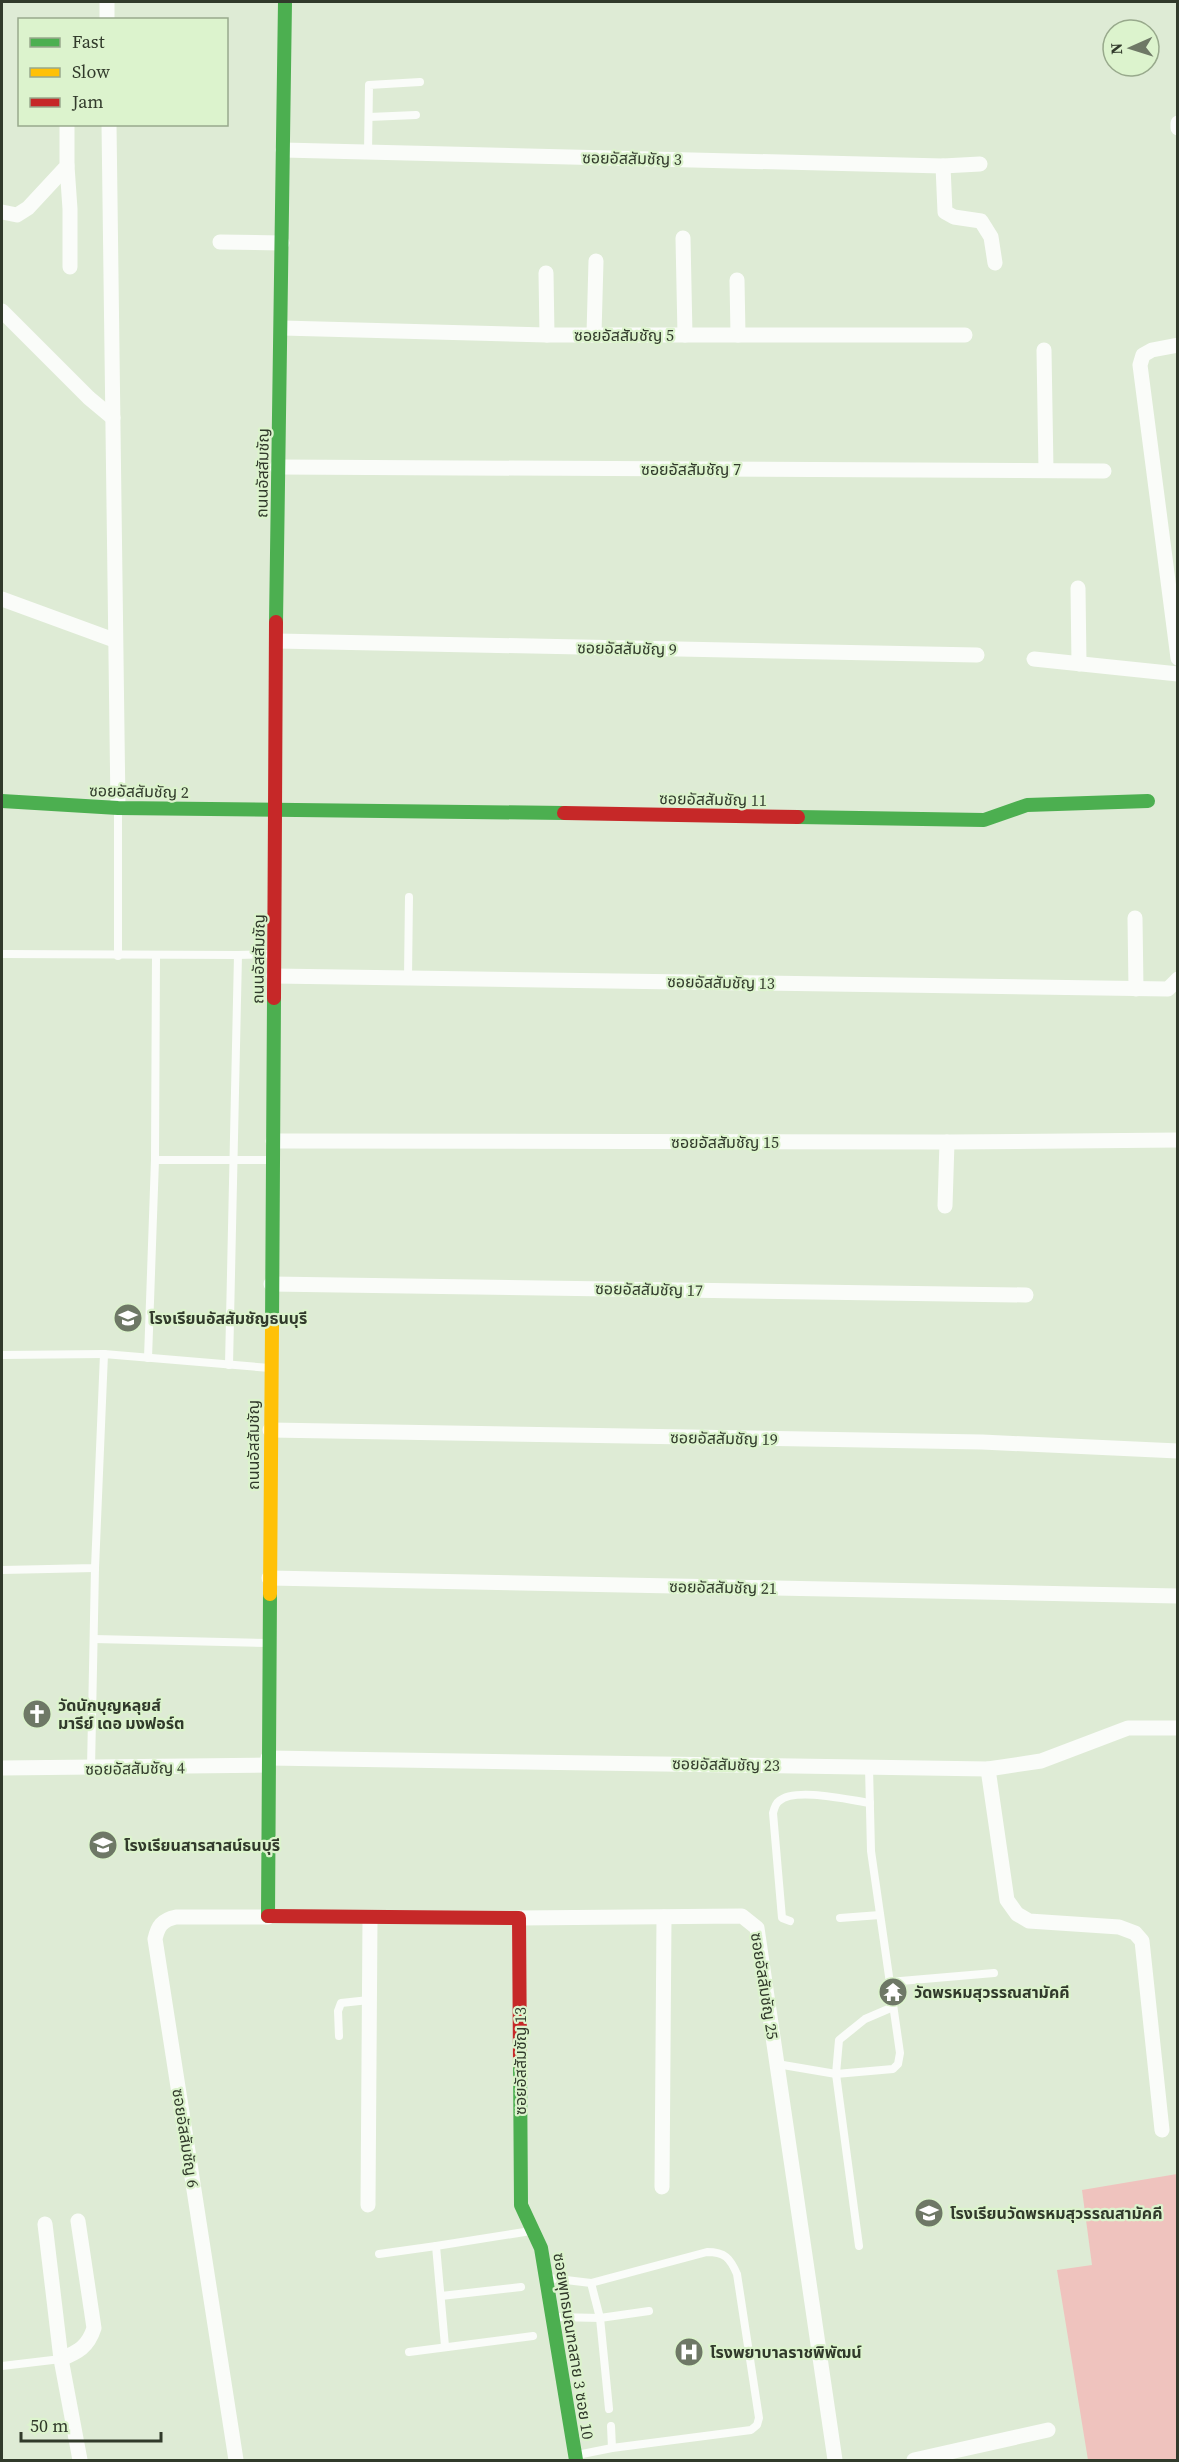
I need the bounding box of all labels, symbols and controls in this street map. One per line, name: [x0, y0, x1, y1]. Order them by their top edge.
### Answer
legend: [18, 18, 228, 126]
north arrow: [1101, 18, 1161, 78]
text: Fast: [72, 29, 105, 54]
text: N: [1105, 42, 1127, 55]
text: Slow: [72, 59, 110, 84]
text: Jam: [71, 89, 104, 114]
street label: ซอยอัสสัมชัญ 3: [582, 146, 682, 170]
street label: ซอยอัสสัมชัญ 5: [574, 324, 674, 346]
street label: ถนนอัสสัมชัญ: [250, 428, 274, 518]
street label: ซอยอัสสัมชัญ 7: [641, 458, 741, 480]
street label: ซอยอัสสัมชัญ 9: [577, 636, 677, 660]
street label: ซอยอัสสัมชัญ 2: [89, 779, 189, 803]
street label: ซอยอัสสัมชัญ 11: [659, 787, 767, 811]
street label: ถนนอัสสัมชัญ: [246, 914, 270, 1004]
street label: ซอยอัสสัมชัญ 13: [667, 970, 775, 994]
street label: ซอยอัสสัมชัญ 15: [671, 1131, 779, 1153]
street label: ซอยอัสสัมชัญ 17: [595, 1277, 703, 1301]
school or university icon: โรงเรียนอัสสัมชัญธนบุรี: [112, 1302, 144, 1334]
place label: โรงเรียนอัสสัมชัญธนบุรี: [149, 1307, 307, 1329]
street label: ถนนอัสสัมชัญ: [242, 1400, 264, 1490]
street label: ซอยอัสสัมชัญ 19: [670, 1426, 778, 1450]
street label: ซอยอัสสัมชัญ 21: [669, 1575, 777, 1599]
place label: วัดนักบุญหลุยส์ มารีย์ เดอ มงฟอร์ต: [58, 1694, 185, 1734]
church icon: วัดนักบุญหลุยส์ มารีย์ เดอ มงฟอร์ต: [21, 1698, 53, 1730]
street label: ซอยอัสสัมชัญ 23: [672, 1752, 780, 1776]
street label: ซอยอัสสัมชัญ 4: [85, 1756, 185, 1780]
school or university icon: โรงเรียนสารสาสน์ธนบุรี: [87, 1829, 119, 1861]
place label: โรงเรียนสารสาสน์ธนบุรี: [124, 1834, 280, 1856]
street label: ซอยอัสสัมชัญ 25: [746, 1931, 784, 2041]
temple icon: วัดพรหมสุวรรณสามัคคี: [877, 1976, 909, 2008]
place label: วัดพรหมสุวรรณสามัคคี: [914, 1981, 1070, 2003]
street label: ซอยอัสสัมชัญ 13: [509, 2007, 531, 2115]
street label: ซอยอัสสัมชัญ 6: [167, 2087, 205, 2189]
school or university icon: โรงเรียนวัดพรหมสุวรรณสามัคคี: [913, 2197, 945, 2229]
place label: โรงเรียนวัดพรหมสุวรรณสามัคคี: [950, 2202, 1163, 2224]
street label: ซอยพุทธมณฑลสาย 3 ซอย 10: [548, 2251, 600, 2441]
hospital icon: โรงพยาบาลราชพิพัฒน์: [673, 2336, 705, 2368]
place label: โรงพยาบาลราชพิพัฒน์: [710, 2341, 862, 2363]
scale bar: [21, 2405, 160, 2443]
text: 50 m: [30, 2413, 68, 2438]

